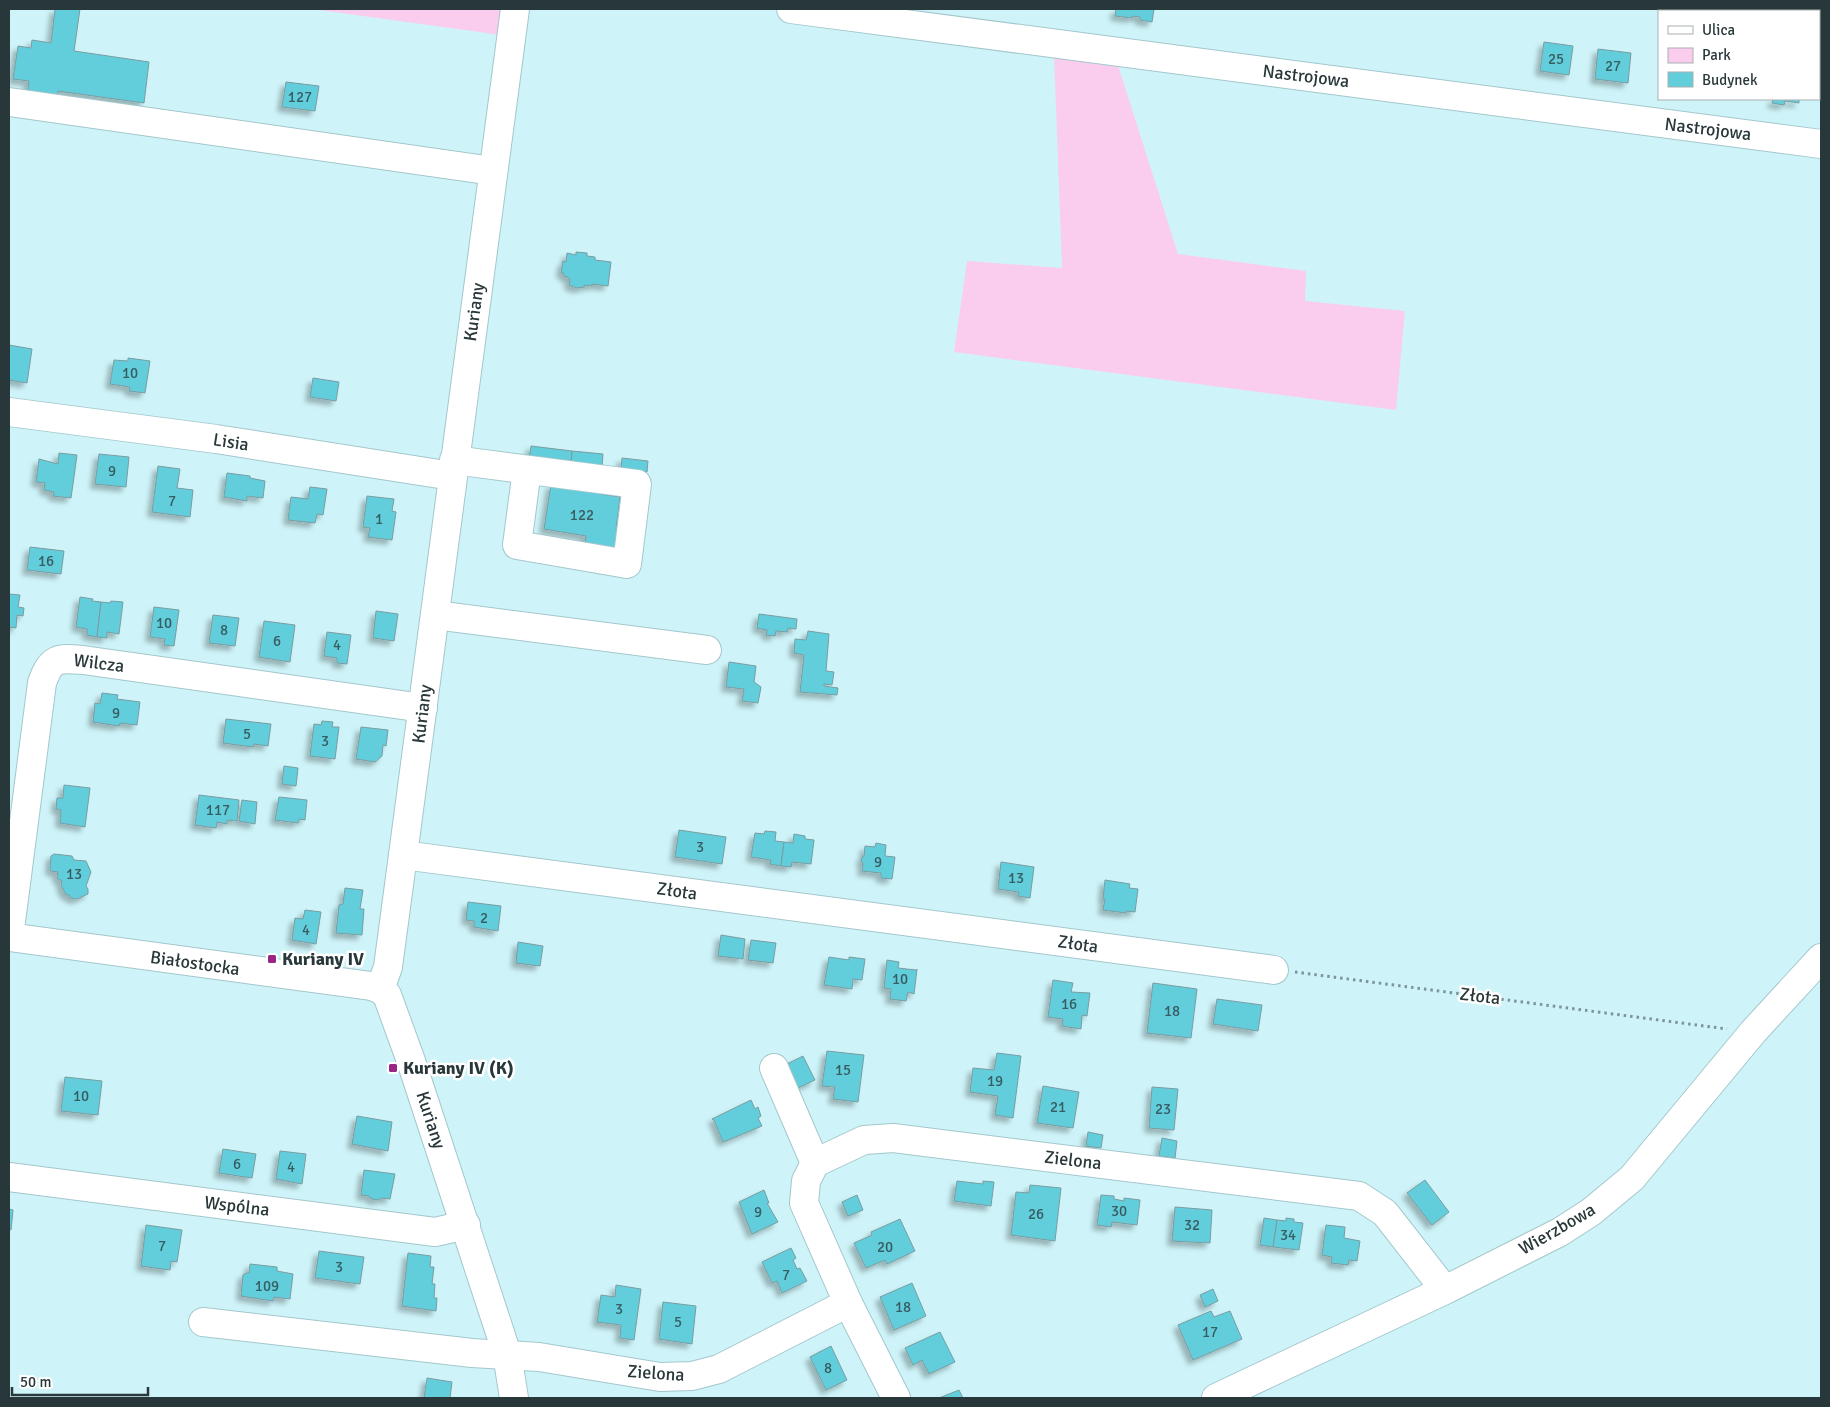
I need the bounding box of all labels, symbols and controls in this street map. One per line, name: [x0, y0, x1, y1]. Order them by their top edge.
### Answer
legend: [1658, 10, 1820, 100]
text: Ulica: [1702, 21, 1735, 39]
text: Park: [1702, 46, 1731, 64]
house number: 25: [1548, 50, 1564, 68]
house number: 27: [1605, 57, 1621, 75]
street label: Nastrojowa: [1261, 60, 1351, 92]
text: Budynek: [1702, 71, 1758, 89]
house number: 127: [288, 88, 312, 106]
street label: Nastrojowa: [1663, 113, 1753, 145]
street label: Kuriany: [459, 281, 489, 343]
house number: 10: [122, 364, 138, 382]
street label: Lisia: [212, 428, 250, 456]
house number: 9: [108, 462, 116, 480]
house number: 7: [168, 492, 176, 510]
house number: 122: [570, 506, 594, 524]
house number: 1: [375, 510, 383, 528]
house number: 16: [38, 552, 54, 570]
house number: 10: [156, 614, 172, 632]
house number: 8: [220, 621, 228, 639]
house number: 6: [273, 632, 281, 650]
house number: 4: [333, 636, 341, 654]
street label: Wilcza: [72, 649, 126, 677]
street label: Kuriany: [407, 683, 437, 745]
house number: 9: [112, 704, 120, 722]
house number: 5: [243, 725, 251, 743]
house number: 3: [321, 732, 329, 750]
house number: 117: [206, 801, 230, 819]
house number: 3: [696, 838, 704, 856]
house number: 9: [874, 853, 882, 871]
house number: 13: [66, 865, 82, 883]
house number: 13: [1008, 869, 1024, 887]
street label: Złota: [655, 877, 699, 905]
house number: 2: [480, 909, 488, 927]
house number: 4: [302, 921, 310, 939]
street label: Złota: [1056, 930, 1100, 958]
street label: Białostocka: [149, 946, 241, 980]
place label: Kuriany IV: [282, 948, 364, 970]
marker: Kuriany IV: [266, 953, 278, 965]
house number: 10: [892, 970, 908, 988]
street label: Złota: [1458, 983, 1502, 1009]
house number: 16: [1061, 995, 1077, 1013]
house number: 18: [1164, 1002, 1180, 1020]
place label: Kuriany IV (K): [403, 1057, 514, 1079]
house number: 15: [835, 1061, 851, 1079]
marker: Kuriany IV (K): [387, 1062, 399, 1074]
house number: 19: [987, 1072, 1003, 1090]
house number: 10: [73, 1087, 89, 1105]
street label: Kuriany: [411, 1088, 451, 1152]
house number: 21: [1050, 1098, 1066, 1116]
house number: 23: [1155, 1100, 1171, 1118]
street label: Zielona: [1043, 1146, 1103, 1174]
house number: 6: [233, 1155, 241, 1173]
house number: 4: [287, 1158, 295, 1176]
street label: Wspólna: [203, 1191, 271, 1221]
street label: Wierzbowa: [1515, 1198, 1599, 1260]
house number: 30: [1111, 1202, 1127, 1220]
house number: 9: [754, 1203, 762, 1221]
house number: 26: [1028, 1205, 1044, 1223]
house number: 32: [1184, 1216, 1200, 1234]
house number: 34: [1280, 1226, 1296, 1244]
house number: 7: [158, 1237, 166, 1255]
house number: 20: [877, 1238, 893, 1256]
house number: 3: [335, 1258, 343, 1276]
house number: 7: [782, 1266, 790, 1284]
house number: 109: [255, 1277, 279, 1295]
house number: 18: [895, 1298, 911, 1316]
house number: 3: [615, 1300, 623, 1318]
house number: 5: [674, 1313, 682, 1331]
house number: 17: [1202, 1323, 1218, 1341]
house number: 8: [824, 1359, 832, 1377]
street label: Zielona: [627, 1360, 685, 1386]
scale bar: [12, 1364, 149, 1396]
text: 50 m: [20, 1373, 51, 1391]

